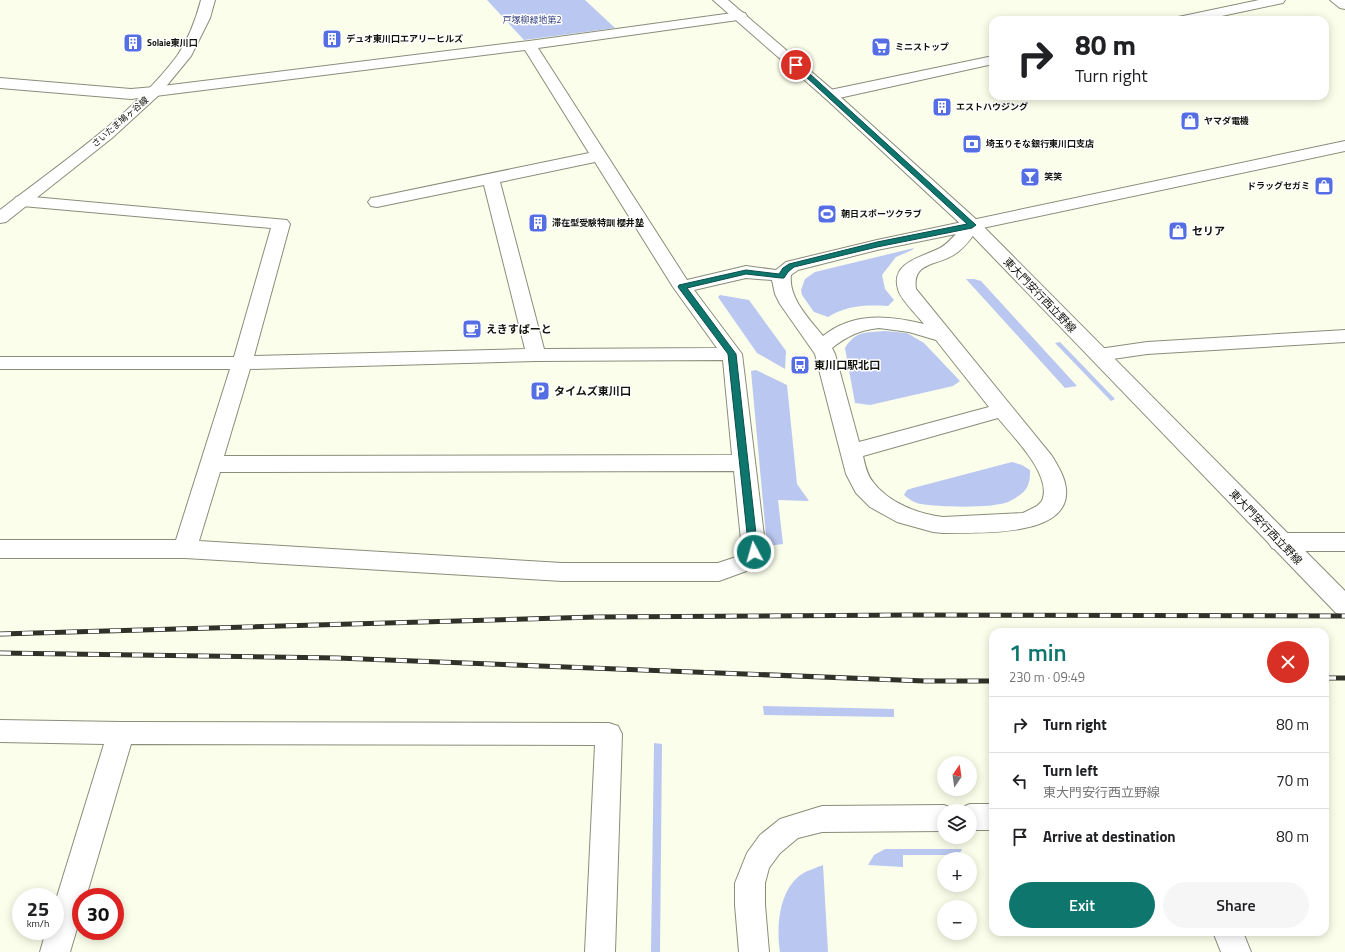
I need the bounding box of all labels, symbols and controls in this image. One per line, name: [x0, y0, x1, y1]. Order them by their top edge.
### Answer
park label: 戸塚柳緑地第2: [502, 13, 562, 26]
text: 80 m: [1075, 23, 1136, 66]
building icon: デュオ東川口エアリーヒルズ: [321, 28, 343, 50]
building icon: Solaie東川口: [122, 32, 144, 54]
place label: デュオ東川口エアリーヒルズ: [346, 32, 463, 45]
icon: right: [1009, 32, 1061, 84]
place label: Solaie東川口: [147, 36, 198, 49]
supermarket icon: ミニストップ: [870, 36, 892, 58]
place label: ミニストップ: [895, 40, 949, 53]
pin: [779, 48, 813, 82]
icon: arrive: [785, 54, 807, 76]
text: Turn right: [1075, 62, 1148, 89]
street label: さいたま鳩ヶ谷線: [88, 93, 152, 150]
building icon: エストハウジング: [931, 96, 953, 118]
place label: エストハウジング: [956, 100, 1028, 113]
shop icon: ヤマダ電機: [1179, 110, 1201, 132]
place label: ヤマダ電機: [1204, 114, 1249, 127]
bank icon: 埼玉りそな銀行東川口支店: [961, 133, 983, 155]
place label: 埼玉りそな銀行東川口支店: [985, 137, 1094, 150]
bar icon: 笑笑: [1019, 166, 1041, 188]
place label: 笑笑: [1044, 170, 1062, 183]
shop icon: ドラッグセガミ: [1313, 175, 1335, 197]
place label: ドラッグセガミ: [1247, 179, 1310, 192]
sports icon: 朝日スポーツクラブ: [816, 203, 838, 225]
place label: 朝日スポーツクラブ: [841, 207, 922, 220]
building icon: 滞在型受験特訓 櫻井塾: [527, 212, 549, 234]
place label: 滞在型受験特訓 櫻井塾: [552, 216, 644, 229]
shop icon: セリア: [1167, 220, 1189, 242]
place label: セリア: [1192, 223, 1225, 239]
street label: 東大門安行西立野線: [1000, 254, 1080, 336]
cafe icon: えきすぱーと: [461, 318, 483, 340]
place label: えきすぱーと: [486, 321, 552, 337]
bus stop icon: 東川口駅北口: [789, 354, 811, 376]
place label: 東川口駅北口: [814, 357, 880, 373]
parking icon: タイムズ東川口: [529, 380, 551, 402]
place label: タイムズ東川口: [554, 383, 631, 399]
street label: 東大門安行西立野線: [1226, 486, 1306, 568]
position arrow: [733, 531, 775, 573]
text: 1 min: [1009, 634, 1067, 670]
button: close: [1267, 641, 1309, 683]
text: 230 m · 09:49: [1009, 667, 1085, 687]
text: Turn right: [1043, 713, 1107, 736]
text: 80 m: [1276, 713, 1309, 736]
icon: right: [1009, 714, 1031, 736]
north arrow: [937, 756, 977, 796]
map controls: [937, 756, 977, 940]
text: Turn left: [1043, 759, 1098, 782]
text: 70 m: [1276, 769, 1309, 792]
icon: left: [1009, 770, 1031, 792]
text: 東大門安行西立野線: [1043, 782, 1160, 802]
button: layers: [937, 804, 977, 844]
text: Arrive at destination: [1043, 825, 1176, 848]
text: 80 m: [1276, 825, 1309, 848]
icon: arrive: [1009, 826, 1031, 848]
button: +: [937, 852, 977, 892]
button: Exit: [1009, 882, 1155, 928]
button: Share: [1163, 882, 1309, 928]
speed limit sign: 30: [72, 888, 124, 940]
text: 25: [27, 893, 49, 924]
button: −: [937, 900, 977, 940]
text: km/h: [27, 916, 49, 931]

